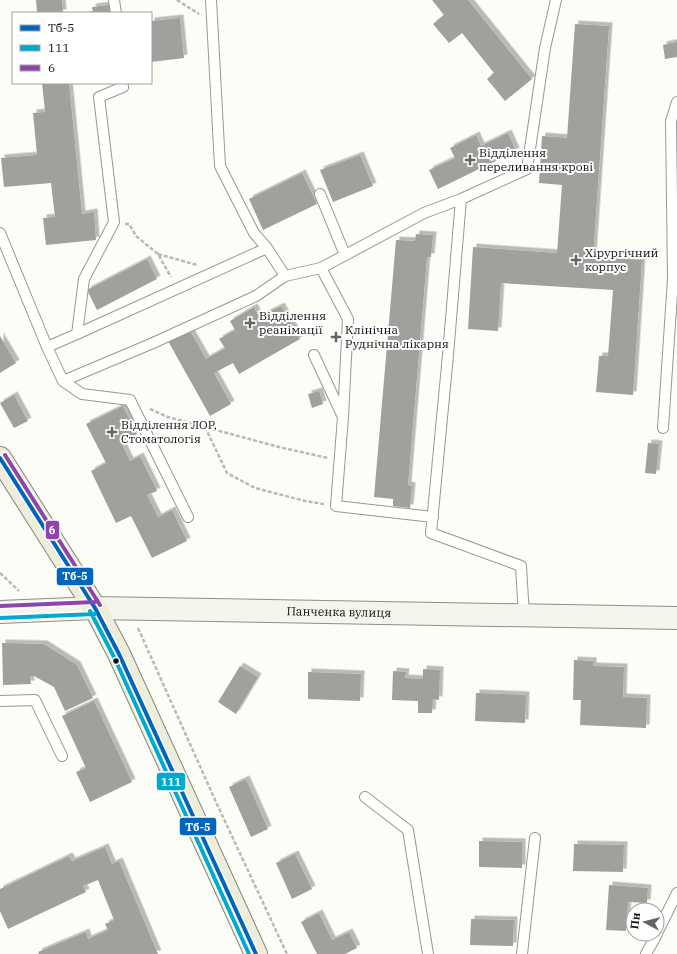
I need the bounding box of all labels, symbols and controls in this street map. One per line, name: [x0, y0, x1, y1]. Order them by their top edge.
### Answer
legend: [12, 12, 152, 84]
text: Тб-5: [48, 20, 74, 35]
text: 111: [48, 40, 70, 55]
text: 6: [48, 60, 55, 75]
place label: Відділення переливання крові: [479, 145, 593, 174]
marker: Відділення переливання крові: [464, 154, 476, 166]
place label: Хірургічний корпус: [585, 245, 659, 274]
marker: Хірургічний корпус: [570, 254, 582, 266]
place label: Відділення реанімації: [259, 308, 326, 337]
marker: Відділення реанімації: [244, 317, 256, 329]
place label: Клінічна Руднічна лікарня: [345, 322, 449, 351]
marker: Клінічна Руднічна лікарня: [330, 331, 342, 343]
place label: Відділення ЛОР, Стоматологія: [121, 417, 217, 446]
marker: Відділення ЛОР, Стоматологія: [106, 426, 118, 438]
line badge: 6: [45, 520, 60, 540]
text: 6: [49, 523, 56, 537]
line badge: Тб-5: [56, 567, 94, 586]
text: Тб-5: [62, 569, 88, 583]
street label: Панченка вулиця: [286, 603, 391, 620]
unlabelled marker: [111, 656, 121, 666]
line badge: 111: [156, 772, 186, 791]
text: 111: [161, 775, 181, 789]
line badge: Тб-5: [179, 817, 217, 836]
text: Тб-5: [185, 820, 211, 834]
north arrow: [625, 902, 665, 942]
text: Пн: [627, 911, 643, 930]

